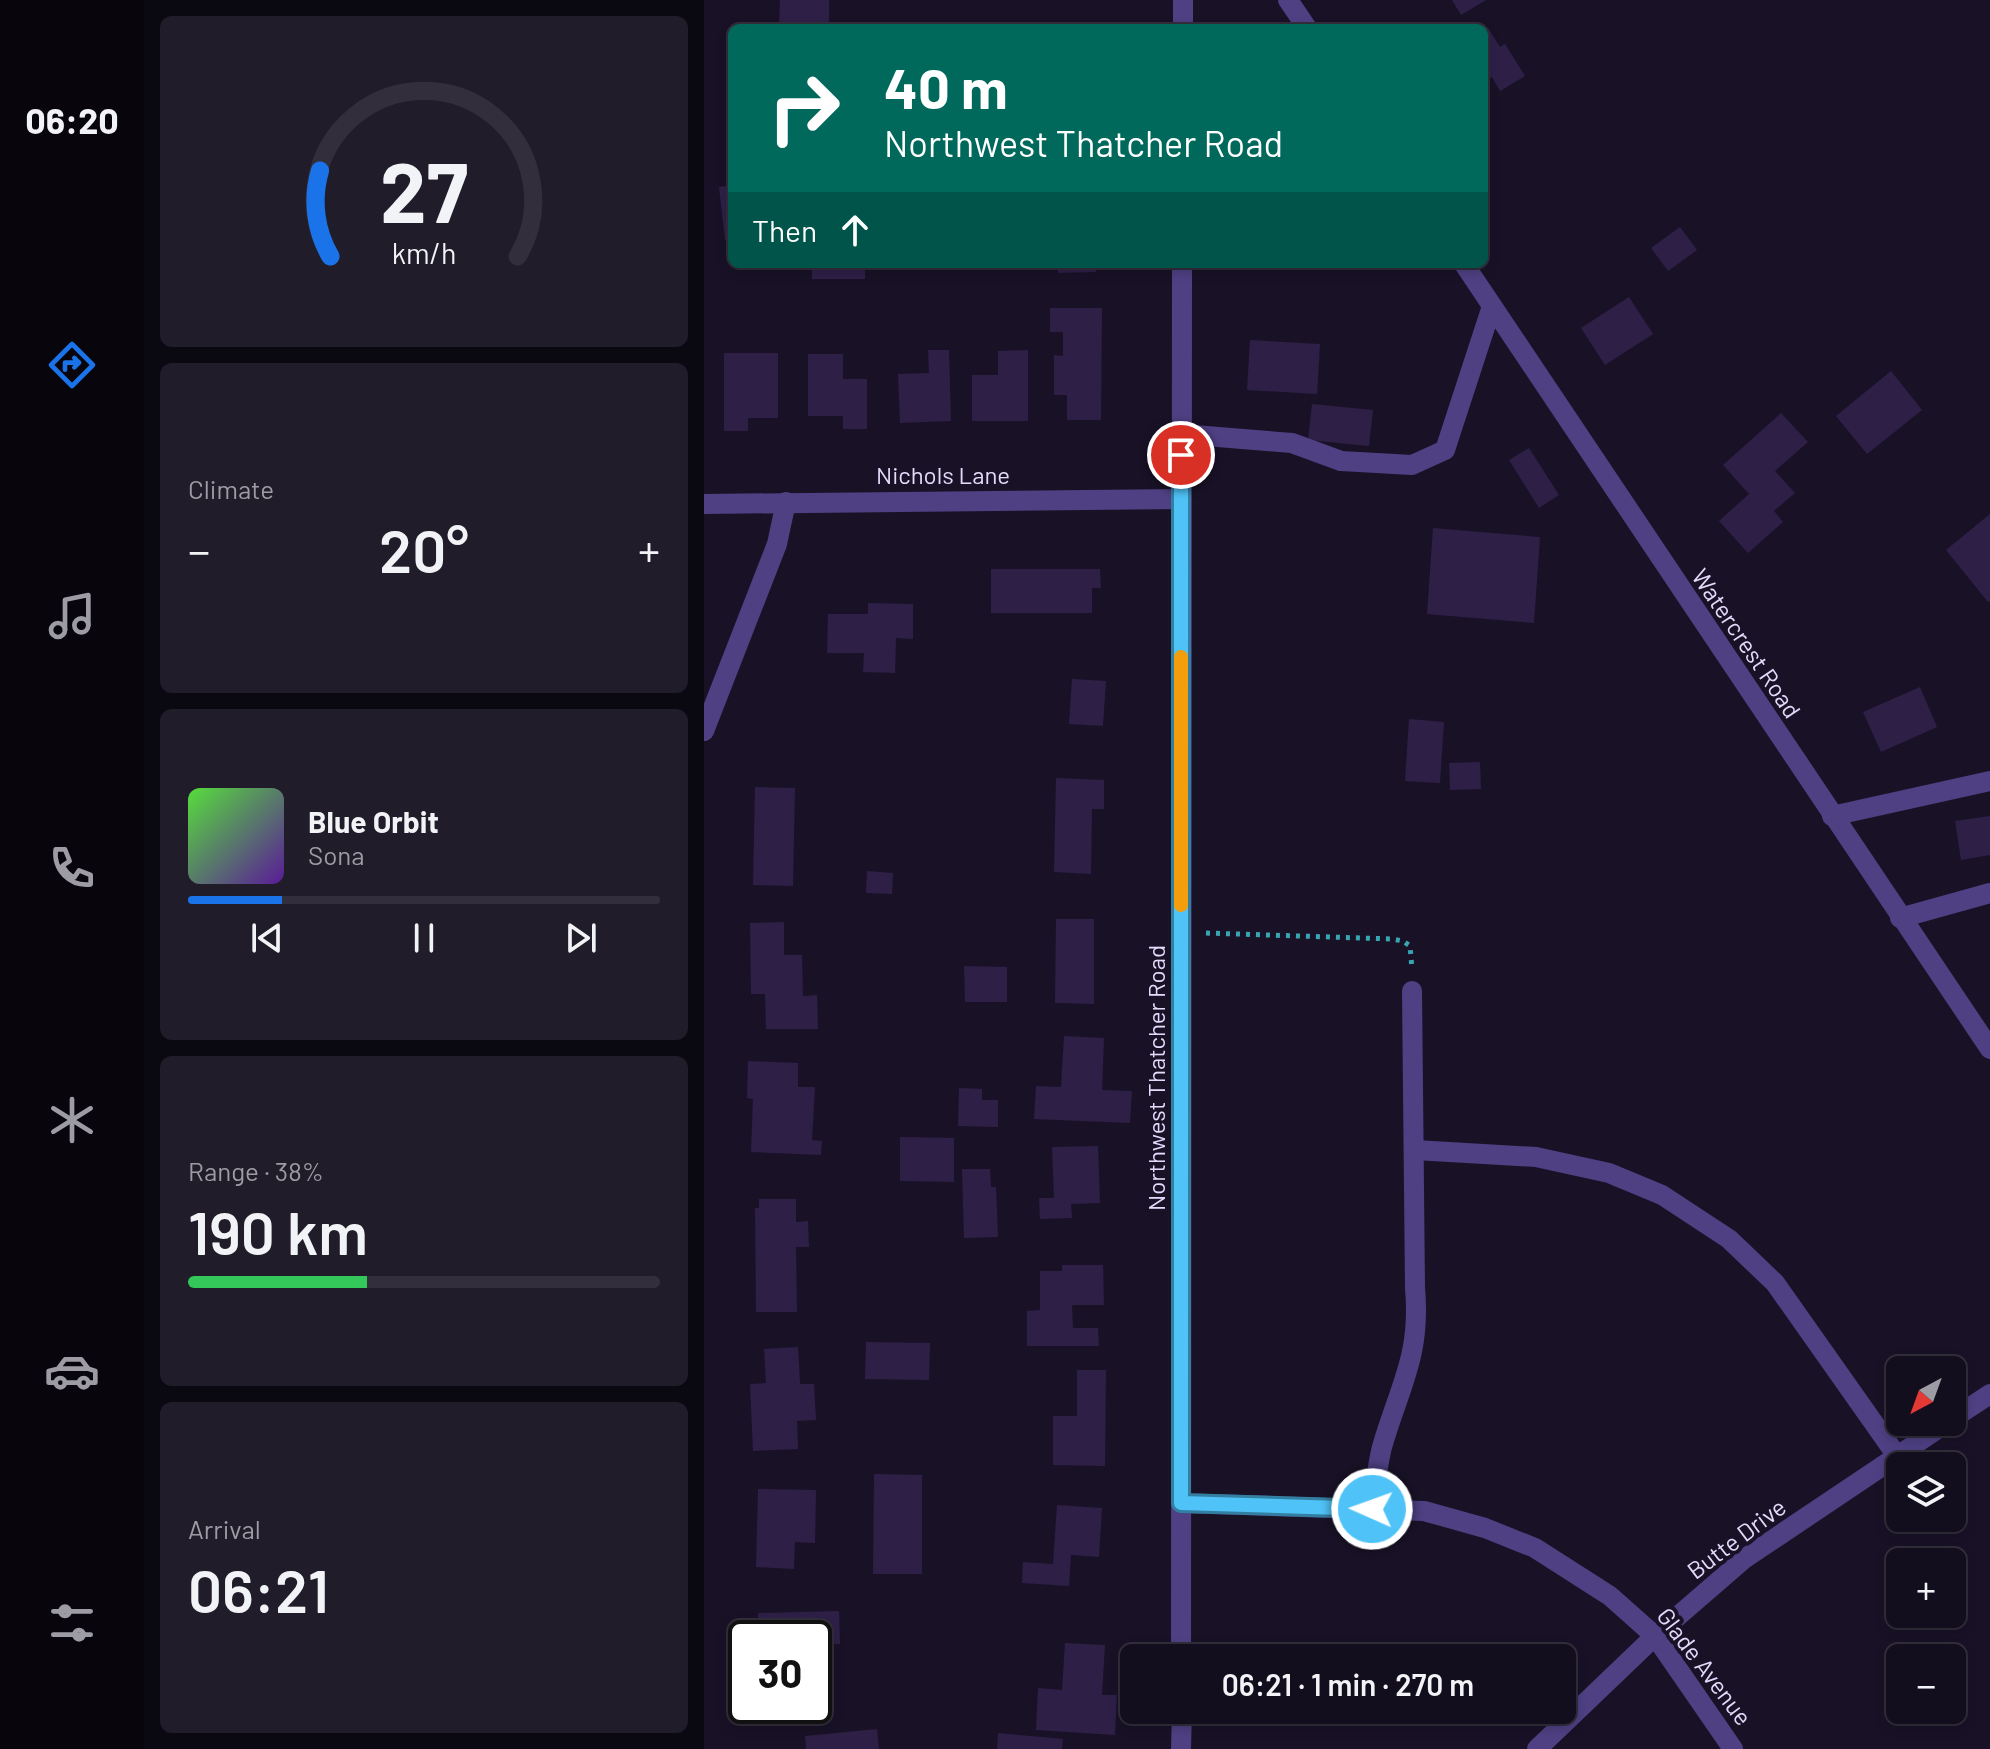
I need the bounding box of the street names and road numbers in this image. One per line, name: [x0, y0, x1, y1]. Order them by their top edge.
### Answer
street label: Nichols Lane: [876, 460, 1010, 489]
street label: Watercrest Road: [1686, 563, 1808, 723]
street label: Northwest Thatcher Road: [1141, 945, 1170, 1211]
street label: Butte Drive: [1681, 1492, 1791, 1584]
street label: Glade Avenue: [1651, 1602, 1759, 1730]

